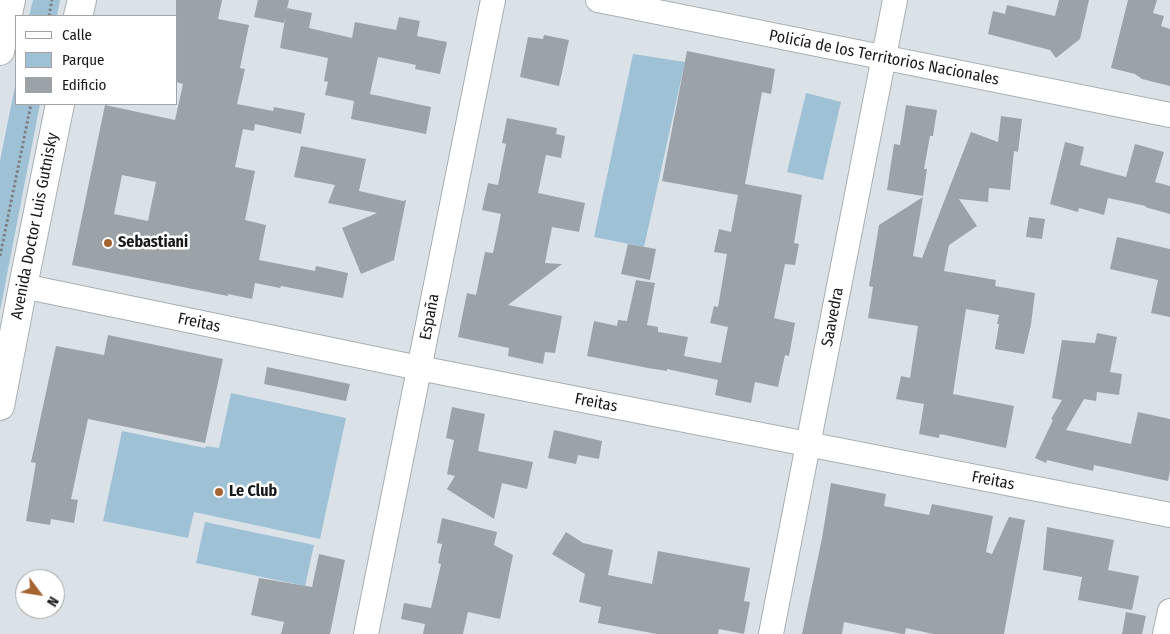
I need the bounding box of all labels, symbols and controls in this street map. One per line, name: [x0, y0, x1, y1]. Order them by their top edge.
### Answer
legend: [15, 15, 178, 105]
text: Calle: [62, 26, 92, 44]
street label: Policía de los Territorios Nacionales: [767, 26, 1001, 90]
text: Parque: [62, 51, 105, 69]
text: Edificio: [62, 76, 107, 94]
street label: Avenida Doctor Luis Gutnisky: [7, 131, 63, 321]
place label: Sebastiani: [118, 233, 188, 253]
marker: Sebastiani: [102, 237, 114, 249]
street label: Saavedra: [818, 286, 848, 348]
street label: España: [416, 292, 444, 342]
street label: Freitas: [176, 309, 222, 337]
street label: Freitas: [573, 389, 619, 417]
street label: Freitas: [970, 467, 1016, 495]
place label: Le Club: [229, 482, 277, 502]
marker: Le Club: [213, 486, 225, 498]
north arrow: [15, 569, 65, 619]
text: N: [43, 593, 62, 609]

